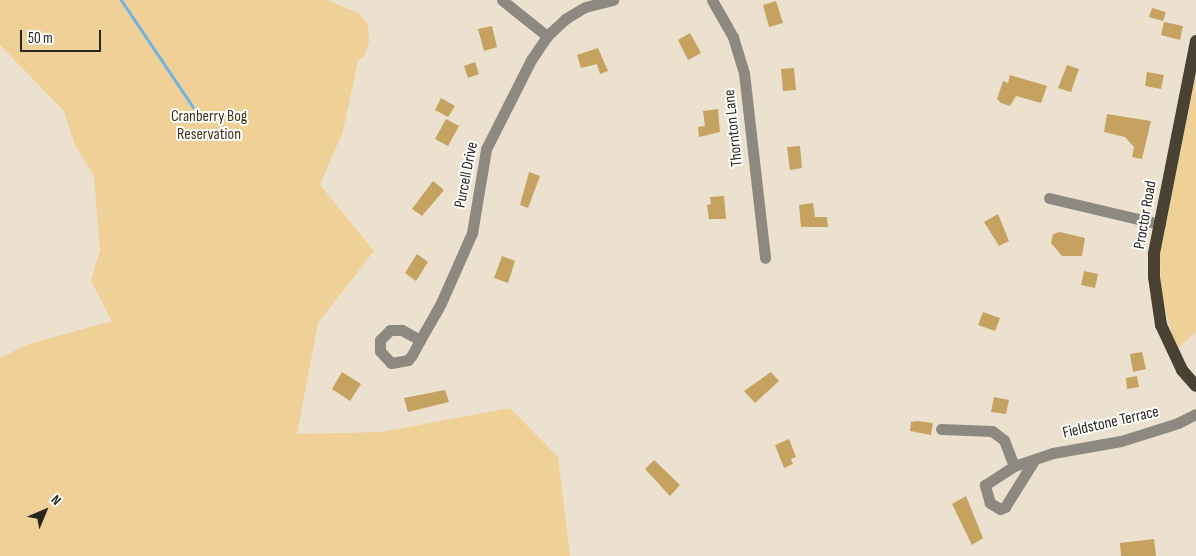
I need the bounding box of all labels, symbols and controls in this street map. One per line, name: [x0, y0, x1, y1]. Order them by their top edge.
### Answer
scale bar: [22, 20, 104, 52]
text: 50 m: [28, 29, 53, 48]
street label: Thornton Lane: [720, 88, 748, 168]
park label: Cranberry Bog Reservation: [171, 107, 247, 145]
street label: Purcell Drive: [451, 140, 483, 210]
street label: Proctor Road: [1131, 179, 1161, 251]
street label: Fieldstone Terrace: [1061, 403, 1161, 443]
north arrow: [20, 486, 70, 536]
text: N: [47, 491, 65, 509]

